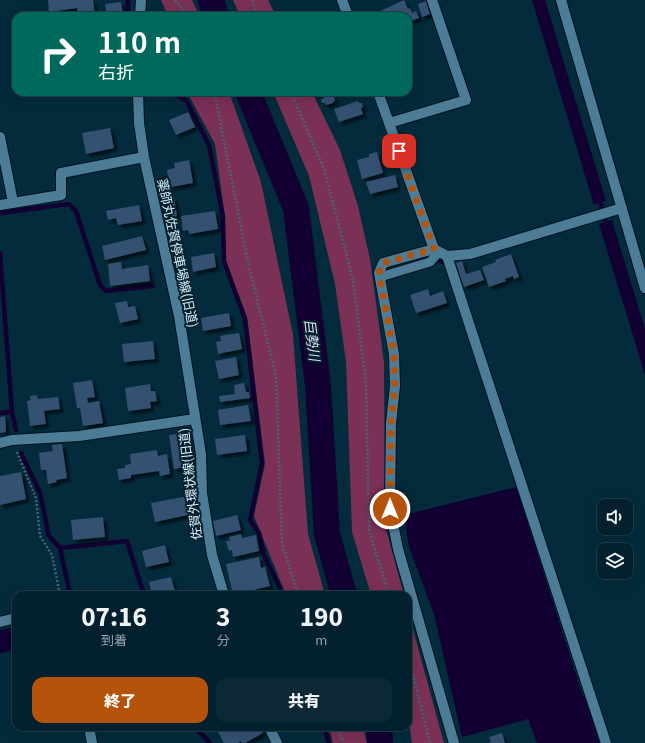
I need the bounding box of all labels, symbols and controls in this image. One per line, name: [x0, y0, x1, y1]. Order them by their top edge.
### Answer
text: 110 m: [98, 21, 181, 61]
icon: right: [32, 28, 84, 80]
text: 右折: [98, 58, 134, 84]
pin: [382, 134, 416, 168]
icon: arrive: [388, 140, 410, 162]
street label: 薬師丸佐賀停車場線(旧道): [153, 177, 204, 329]
water label: 巨勢川: [301, 318, 326, 364]
street label: 佐賀外環状線(旧道): [173, 427, 206, 541]
position arrow: [369, 488, 411, 530]
map controls: [597, 499, 633, 579]
button: sound: [597, 499, 633, 535]
button: layers: [597, 543, 633, 579]
text: 07:16: [81, 598, 147, 633]
text: 3: [216, 598, 230, 633]
text: 190: [300, 598, 343, 633]
text: 到着: [101, 630, 127, 649]
text: 分: [217, 630, 230, 649]
text: m: [315, 630, 327, 649]
button: 終了: [32, 677, 208, 723]
button: 共有: [216, 677, 392, 723]

